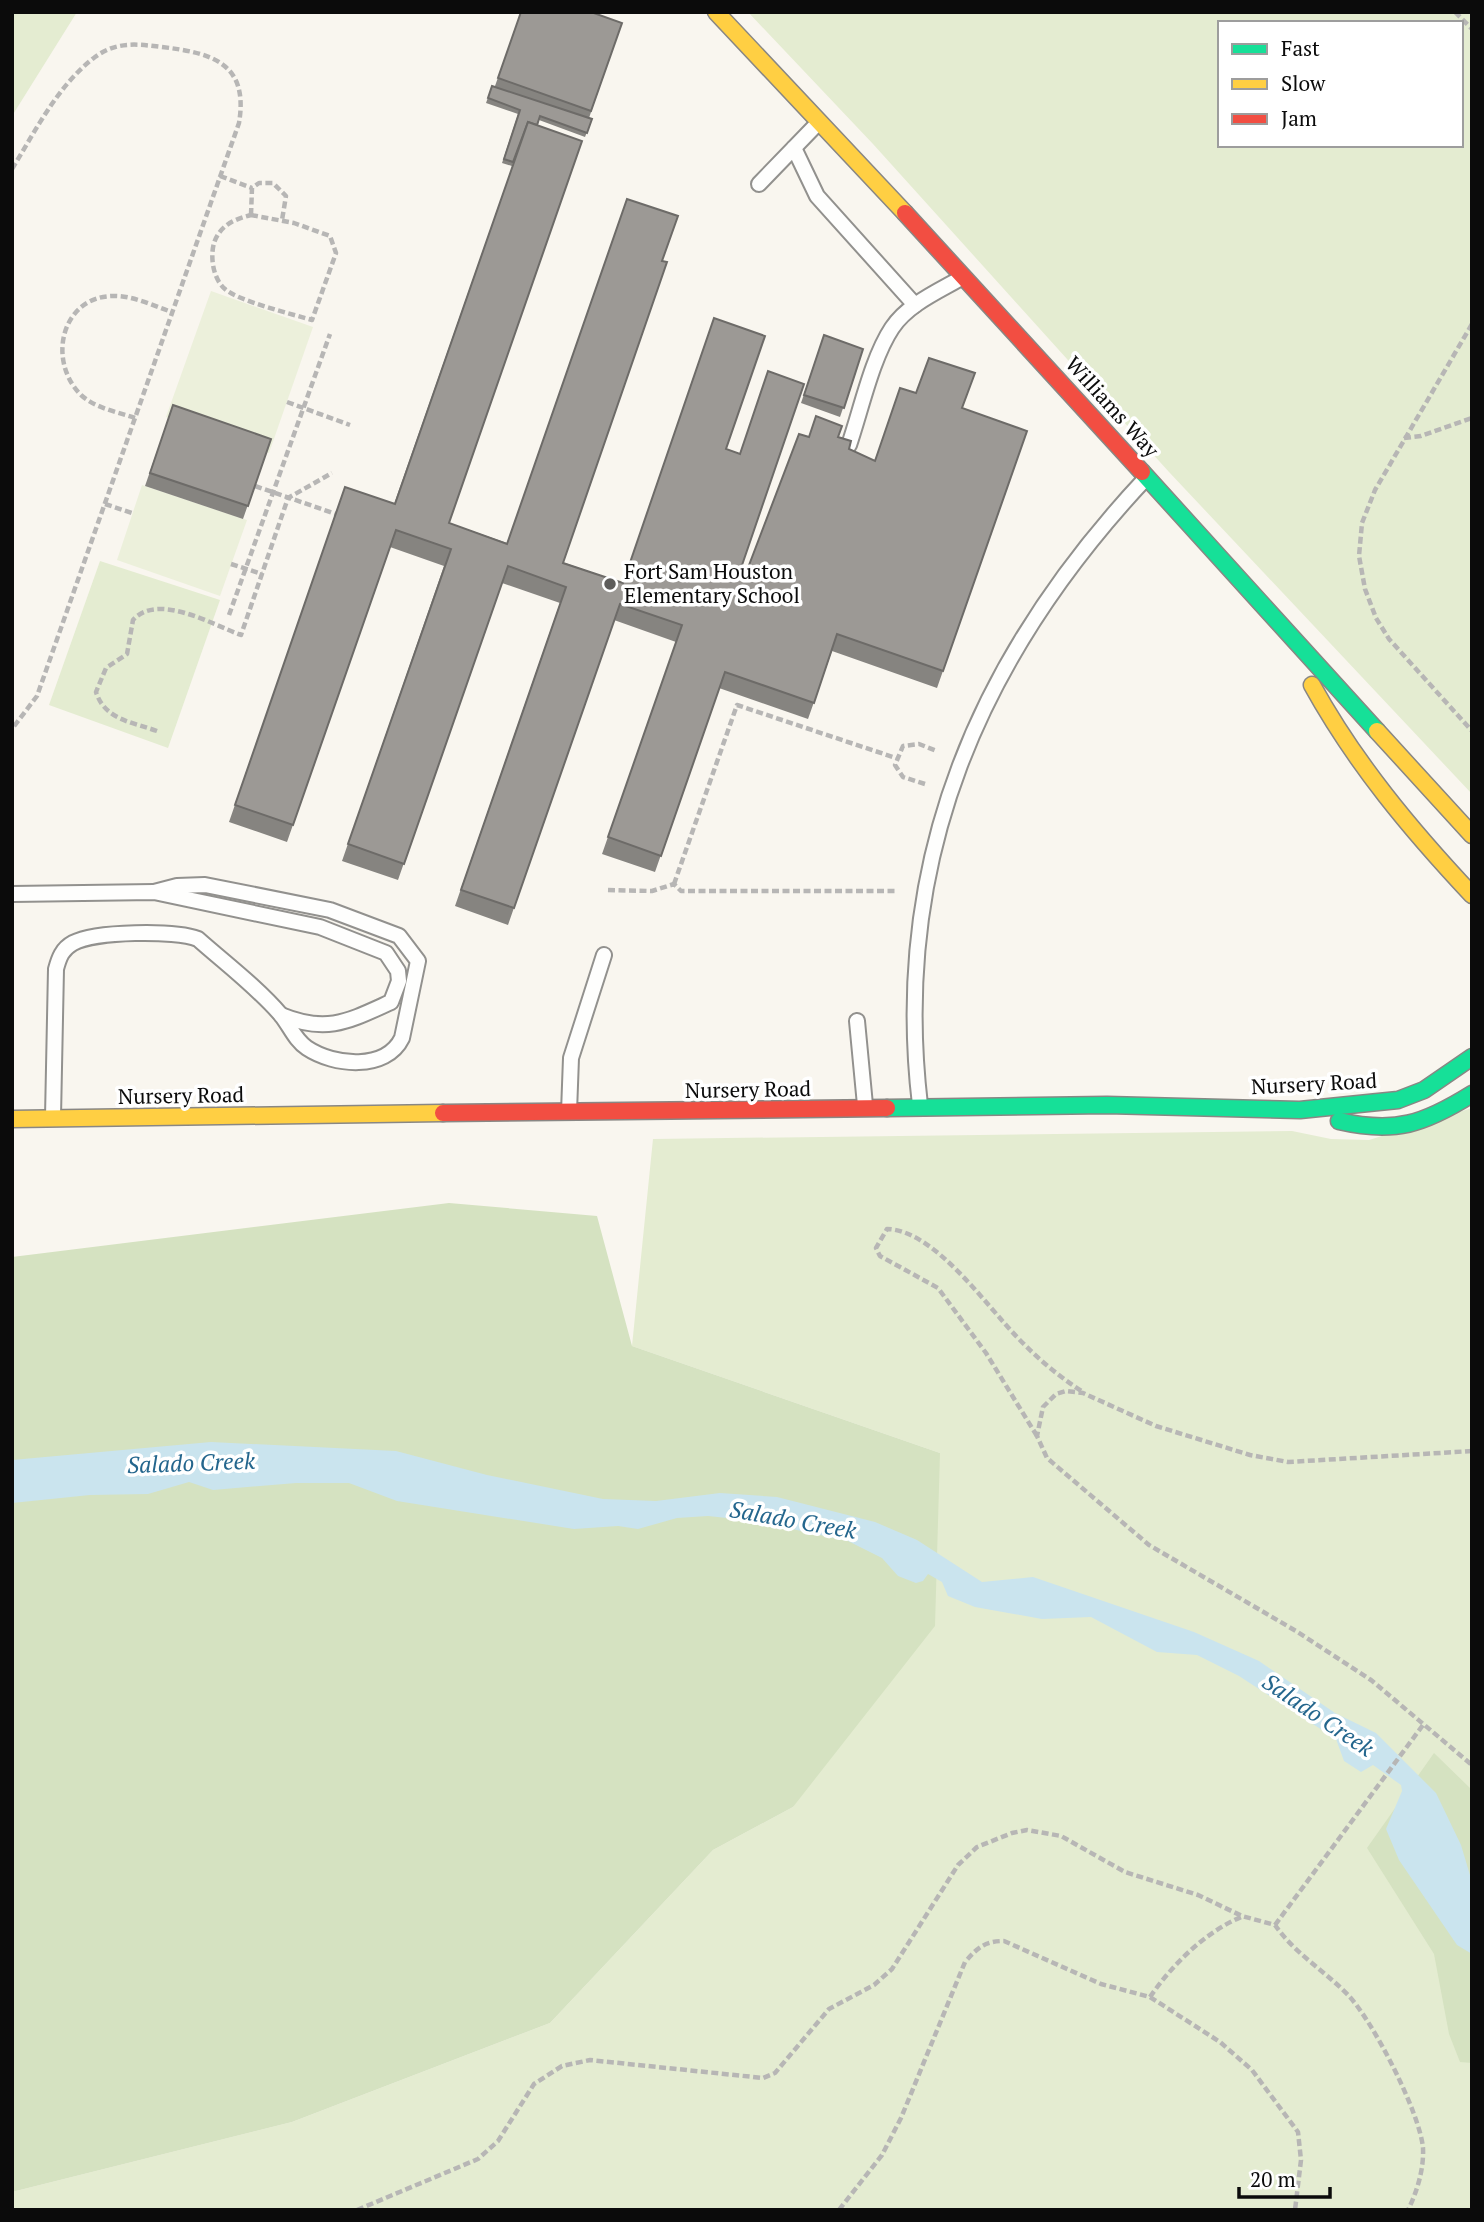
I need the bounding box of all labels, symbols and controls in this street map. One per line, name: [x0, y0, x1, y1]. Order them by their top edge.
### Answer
legend: [1218, 21, 1463, 147]
text: Fast: [1281, 34, 1320, 62]
text: Slow: [1281, 69, 1326, 97]
text: Jam: [1281, 104, 1317, 132]
street label: Williams Way: [1060, 350, 1166, 463]
place label: Fort Sam Houston Elementary School: [624, 557, 800, 609]
marker: Fort Sam Houston Elementary School: [602, 576, 618, 592]
street label: Nursery Road: [1250, 1066, 1378, 1100]
street label: Nursery Road: [685, 1074, 812, 1104]
street label: Nursery Road: [118, 1080, 245, 1110]
water label: Salado Creek: [126, 1445, 256, 1480]
water label: Salado Creek: [727, 1493, 860, 1546]
water label: Salado Creek: [1257, 1666, 1381, 1764]
scale bar: [1239, 2156, 1330, 2200]
text: 20 m: [1250, 2165, 1296, 2193]

